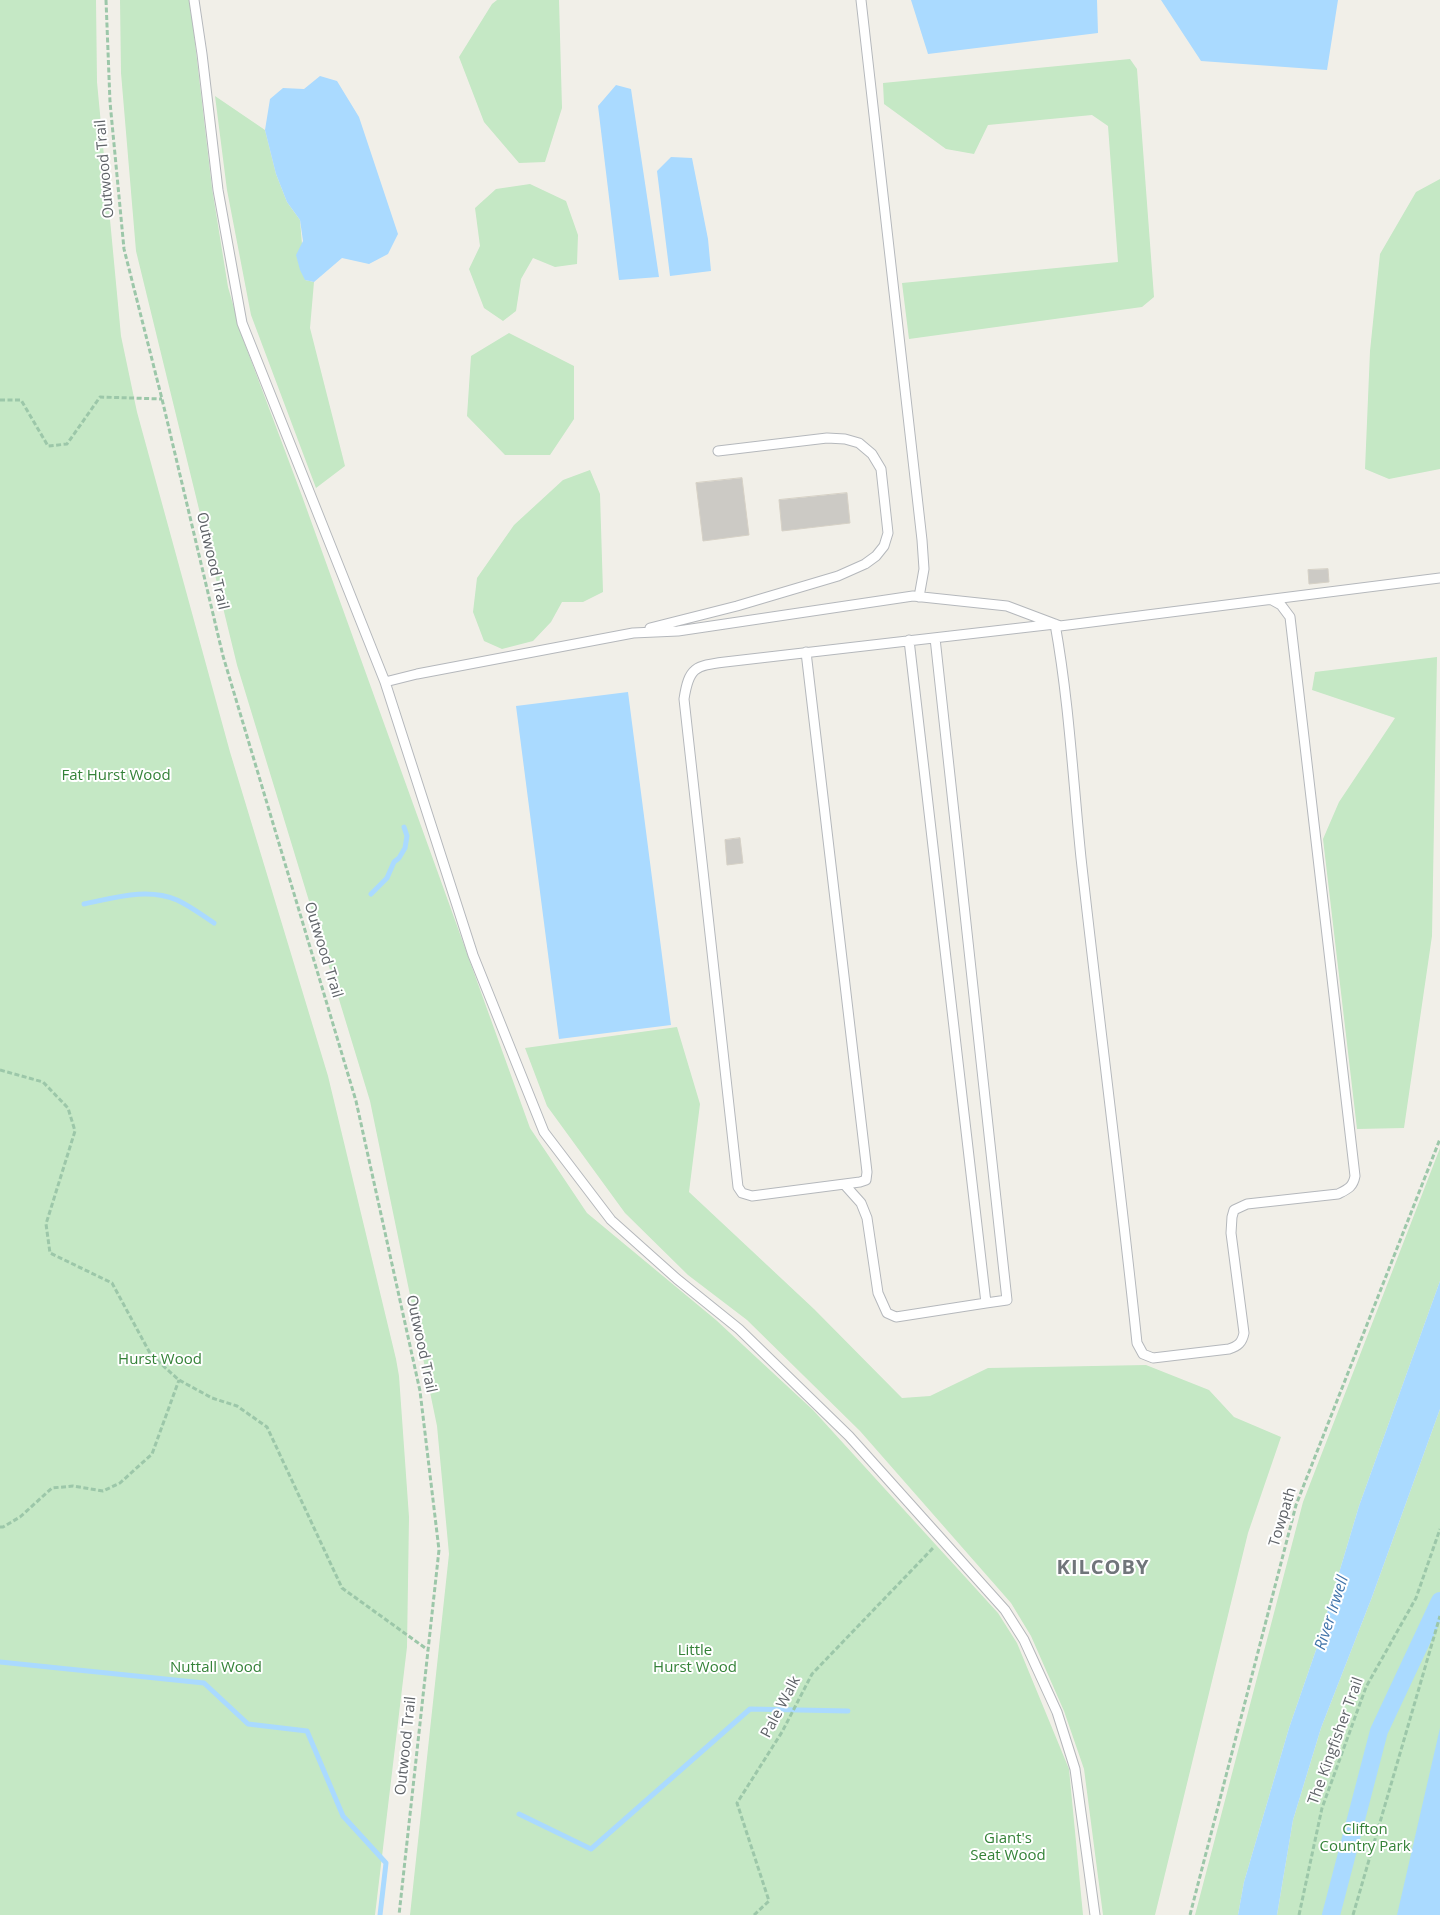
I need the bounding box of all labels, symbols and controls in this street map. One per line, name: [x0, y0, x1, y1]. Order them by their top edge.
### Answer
street label: Outwood Trail: [92, 119, 118, 219]
street label: Outwood Trail: [192, 511, 232, 611]
park label: Fat Hurst Wood: [61, 767, 171, 785]
street label: Outwood Trail: [300, 900, 346, 1000]
street label: Outwood Trail: [402, 1294, 440, 1394]
park label: Hurst Wood: [118, 1351, 202, 1369]
street label: Towpath: [1265, 1485, 1301, 1549]
district label: KILCOBY: [1056, 1556, 1150, 1580]
water label: River Irwell: [1311, 1573, 1353, 1653]
park label: Little Hurst Wood: [653, 1642, 737, 1677]
park label: Nuttall Wood: [170, 1659, 262, 1677]
street label: Pale Walk: [757, 1673, 805, 1741]
street label: The Kingfisher Trail: [1305, 1675, 1367, 1807]
street label: Outwood Trail: [392, 1696, 420, 1796]
park label: Clifton Country Park: [1319, 1821, 1411, 1856]
park label: Giant's Seat Wood: [970, 1830, 1046, 1865]

